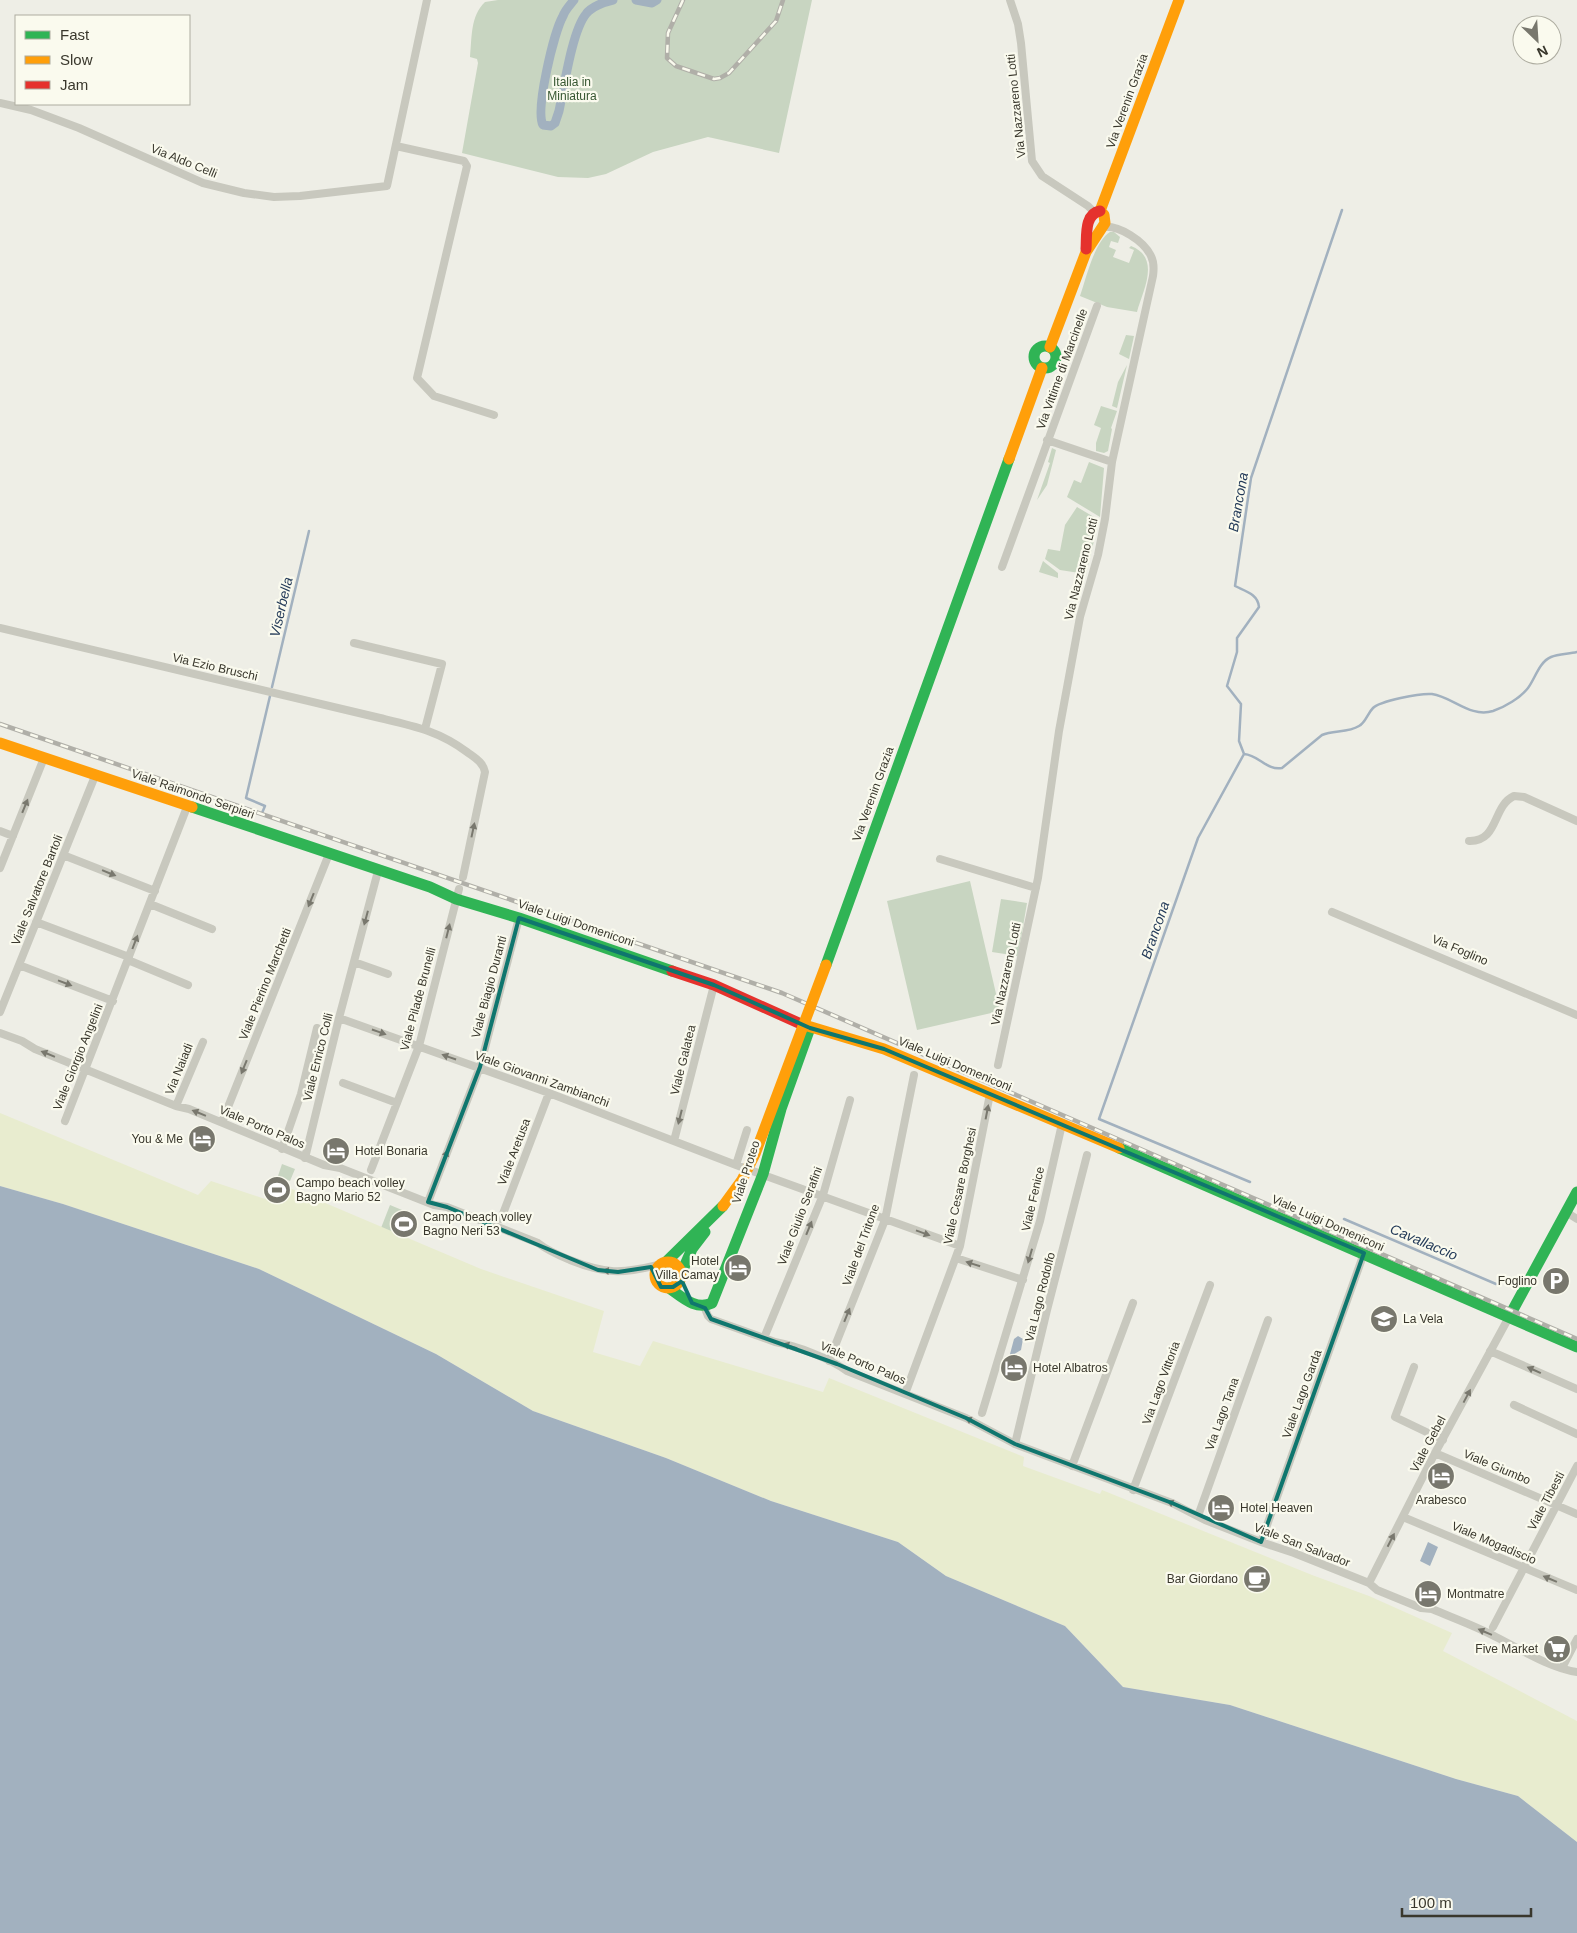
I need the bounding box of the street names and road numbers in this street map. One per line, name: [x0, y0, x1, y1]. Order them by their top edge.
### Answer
street label: Via Verenin Grazia: [1103, 51, 1151, 150]
street label: Via Nazzareno Lotti: [1004, 53, 1028, 159]
street label: Via Aldo Celli: [149, 141, 219, 181]
street label: Via Vittime di Marcinelle: [1034, 306, 1091, 431]
street label: Via Nazzareno Lotti: [1062, 517, 1100, 621]
street label: Via Ezio Bruschi: [171, 650, 259, 684]
street label: Via Verenin Grazia: [849, 744, 897, 843]
street label: Viale Raimondo Serpieri: [130, 766, 256, 822]
street label: Viale Salvatore Bartoli: [8, 833, 66, 947]
street label: Viale Luigi Domeniconi: [516, 897, 636, 949]
street label: Via Nazzareno Lotti: [988, 921, 1024, 1027]
street label: Viale Pierino Marchetti: [236, 926, 294, 1042]
street label: Via Foglino: [1430, 932, 1491, 968]
street label: Viale Biagio Duranti: [469, 934, 509, 1040]
street label: Viale Pilade Brunelli: [397, 946, 439, 1052]
street label: Viale Giorgio Angelini: [50, 1002, 106, 1112]
street label: Viale Enrico Colli: [300, 1011, 336, 1103]
street label: Viale Galatea: [668, 1023, 699, 1097]
street label: Viale Luigi Domeniconi: [896, 1034, 1014, 1094]
street label: Via Naiadi: [162, 1041, 196, 1097]
street label: Viale Giovanni Zambianchi: [473, 1048, 611, 1110]
street label: Viale Porto Palos: [217, 1103, 307, 1151]
street label: Viale Aretusa: [495, 1116, 533, 1187]
street label: Viale Cesare Borghesi: [941, 1126, 979, 1246]
street label: Viale Proteo: [729, 1139, 763, 1205]
street label: Viale Giulio Serafini: [775, 1165, 825, 1267]
street label: Viale Fenice: [1019, 1165, 1047, 1233]
street label: Viale Luigi Domeniconi: [1269, 1192, 1387, 1254]
street label: Viale del Tritone: [840, 1202, 882, 1288]
street label: Via Lago Rodolfo: [1022, 1250, 1058, 1343]
street label: Viale Porto Palos: [818, 1339, 908, 1387]
street label: Via Lago Vittoria: [1139, 1339, 1183, 1427]
street label: Viale Lago Garda: [1279, 1348, 1325, 1440]
street label: Via Lago Tana: [1202, 1375, 1242, 1452]
street label: Viale Gebel: [1407, 1413, 1449, 1475]
street label: Viale Giumbo: [1461, 1447, 1533, 1488]
street label: Viale Tibesti: [1525, 1469, 1567, 1533]
street label: Viale Mogadiscio: [1450, 1519, 1539, 1567]
street label: Viale San Salvador: [1252, 1520, 1352, 1570]

